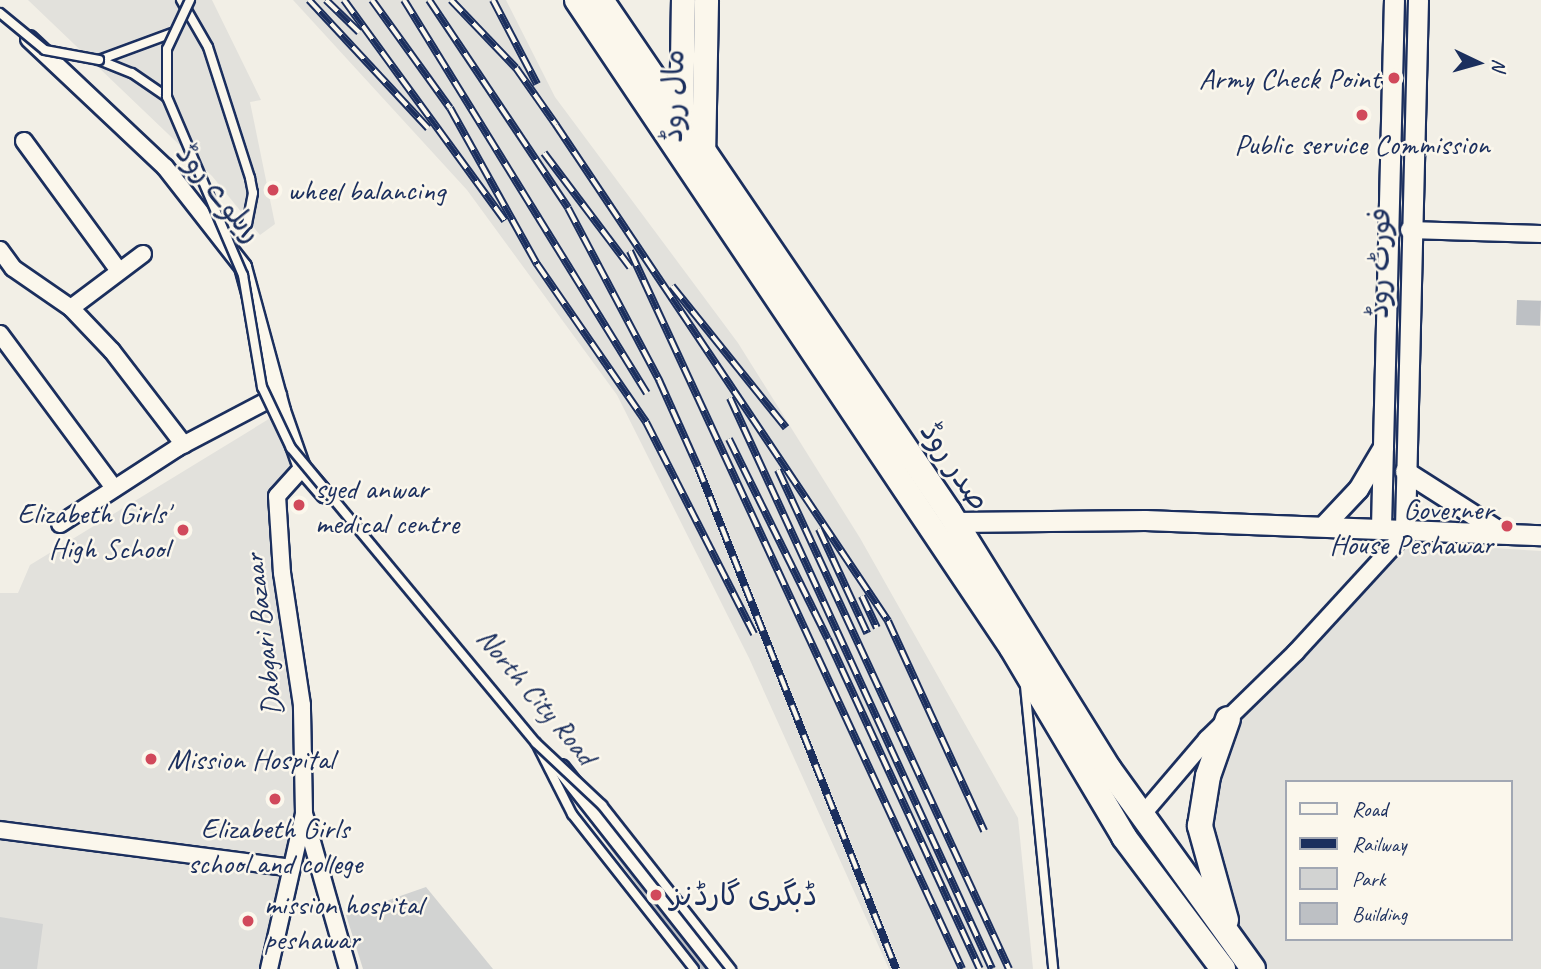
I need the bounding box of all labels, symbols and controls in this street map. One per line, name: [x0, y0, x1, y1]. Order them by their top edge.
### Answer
north arrow: [1443, 28, 1513, 98]
street label: مال روڈ: [654, 49, 692, 143]
text: N: [1486, 58, 1511, 72]
place label: Army Check Point: [1199, 60, 1380, 96]
marker: Army Check Point: [1386, 70, 1402, 86]
marker: Public service Commission: [1354, 107, 1370, 123]
place label: Public service Commission: [1234, 126, 1490, 162]
street label: ریلوے روڈ: [168, 136, 270, 250]
place label: wheel balancing: [287, 172, 445, 208]
marker: wheel balancing: [265, 182, 281, 198]
street label: فورٹ روڈ: [1360, 207, 1398, 319]
street label: صدر روڈ: [912, 415, 998, 517]
place label: syed anwar medical centre: [315, 470, 459, 540]
place label: Governer House Peshawar: [1330, 491, 1493, 562]
place label: Elizabeth Girls' High School: [17, 495, 169, 566]
marker: syed anwar medical centre: [289, 495, 309, 515]
marker: Governer House Peshawar: [1499, 518, 1515, 534]
marker: Elizabeth Girls' High School: [175, 522, 191, 538]
street label: Dabgari Bazaar: [235, 552, 291, 718]
street label: North City Road: [469, 620, 605, 772]
place label: Mission Hospital: [167, 741, 334, 777]
marker: Mission Hospital: [141, 749, 161, 769]
legend: [1286, 780, 1513, 941]
marker: Elizabeth Girls school and college: [267, 791, 283, 807]
text: Road: [1352, 796, 1387, 822]
place label: Elizabeth Girls school and college: [187, 810, 363, 880]
text: Railway: [1352, 831, 1406, 857]
text: Park: [1352, 866, 1385, 892]
place label: ڈبگری گارڈنز: [670, 877, 817, 913]
place label: mission hospital peshawar: [264, 886, 423, 956]
marker: ڈبگری گارڈنز: [648, 887, 664, 903]
text: Building: [1352, 901, 1407, 927]
marker: mission hospital peshawar: [238, 911, 258, 931]

